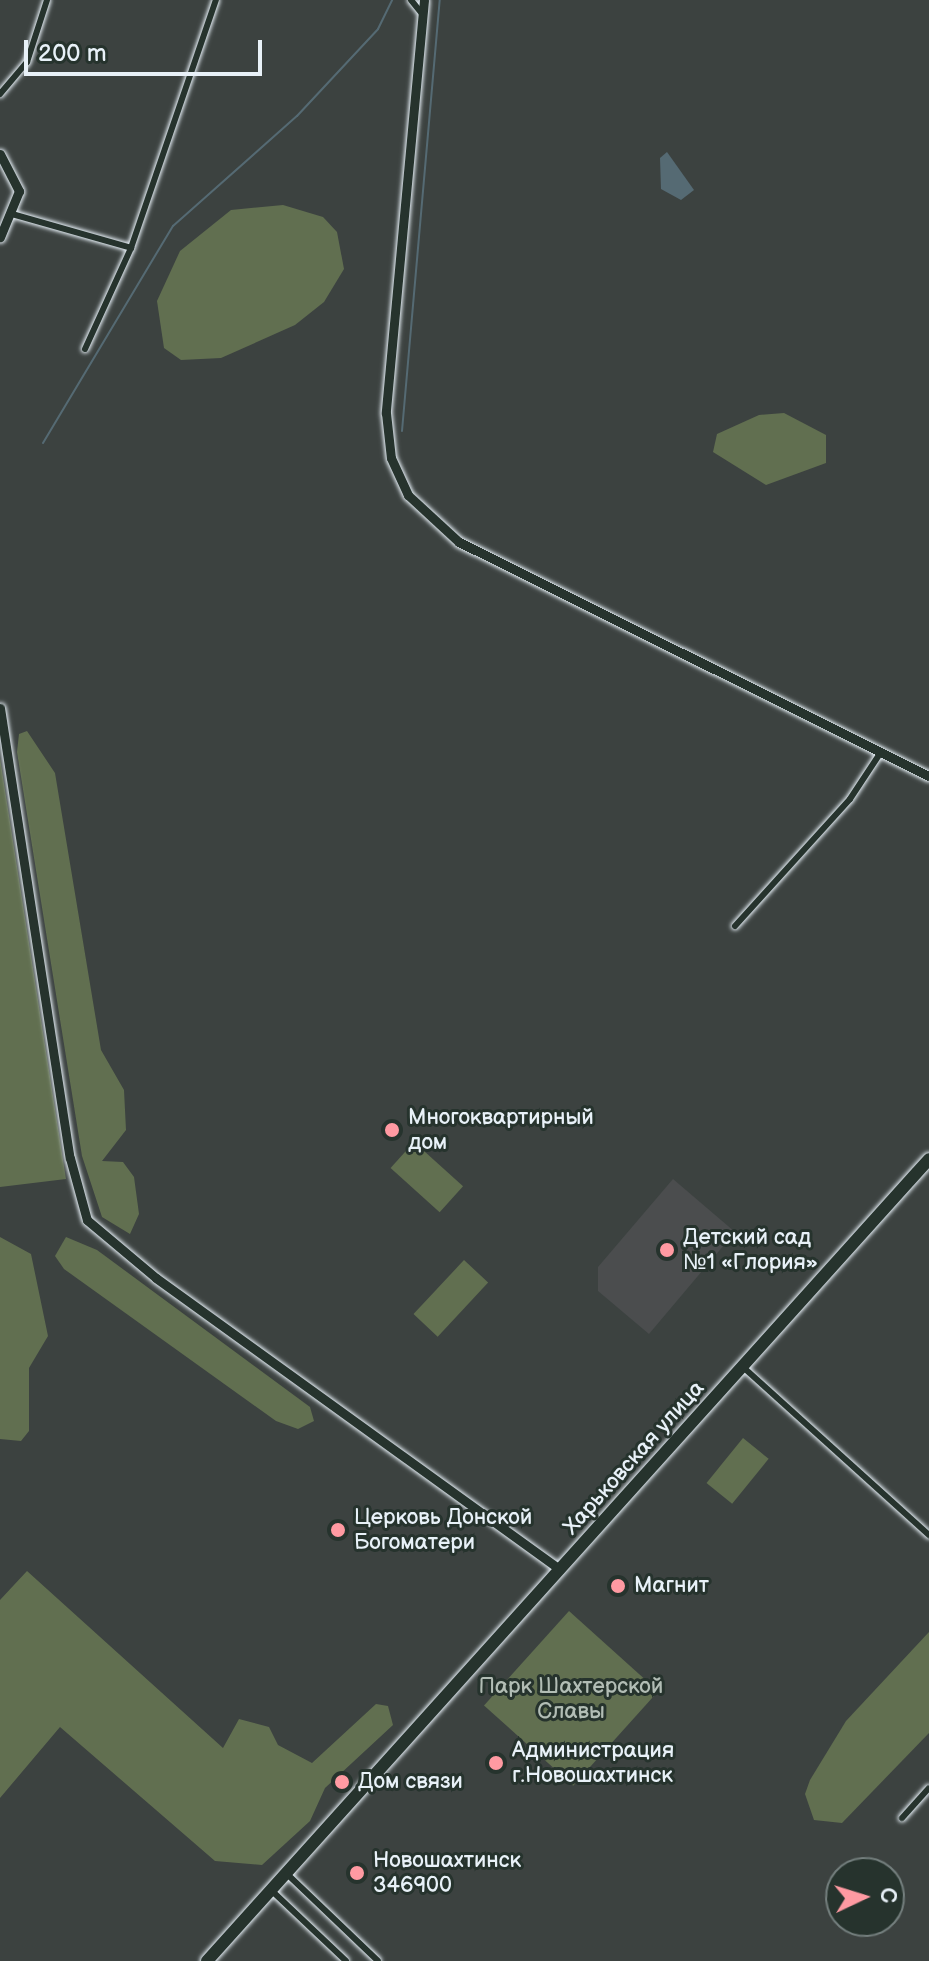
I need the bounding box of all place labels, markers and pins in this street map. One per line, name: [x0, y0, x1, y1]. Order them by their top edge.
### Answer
place label: Многоквартирный дом: [408, 1104, 594, 1156]
marker: Многоквартирный дом: [383, 1121, 401, 1139]
place label: Детский сад №1 «Глория»: [683, 1224, 818, 1276]
marker: Детский сад №1 «Глория»: [658, 1241, 676, 1259]
place label: Церковь Донской Богоматери: [354, 1504, 532, 1556]
marker: Церковь Донской Богоматери: [329, 1521, 347, 1539]
place label: Магнит: [634, 1573, 709, 1599]
marker: Магнит: [609, 1577, 627, 1595]
place label: Администрация г.Новошахтинск: [512, 1737, 674, 1788]
marker: Администрация г.Новошахтинск: [487, 1754, 505, 1772]
place label: Дом связи: [358, 1769, 463, 1795]
marker: Дом связи: [333, 1773, 351, 1791]
place label: Новошахтинск 346900: [373, 1847, 521, 1898]
marker: Новошахтинск 346900: [348, 1864, 366, 1882]

